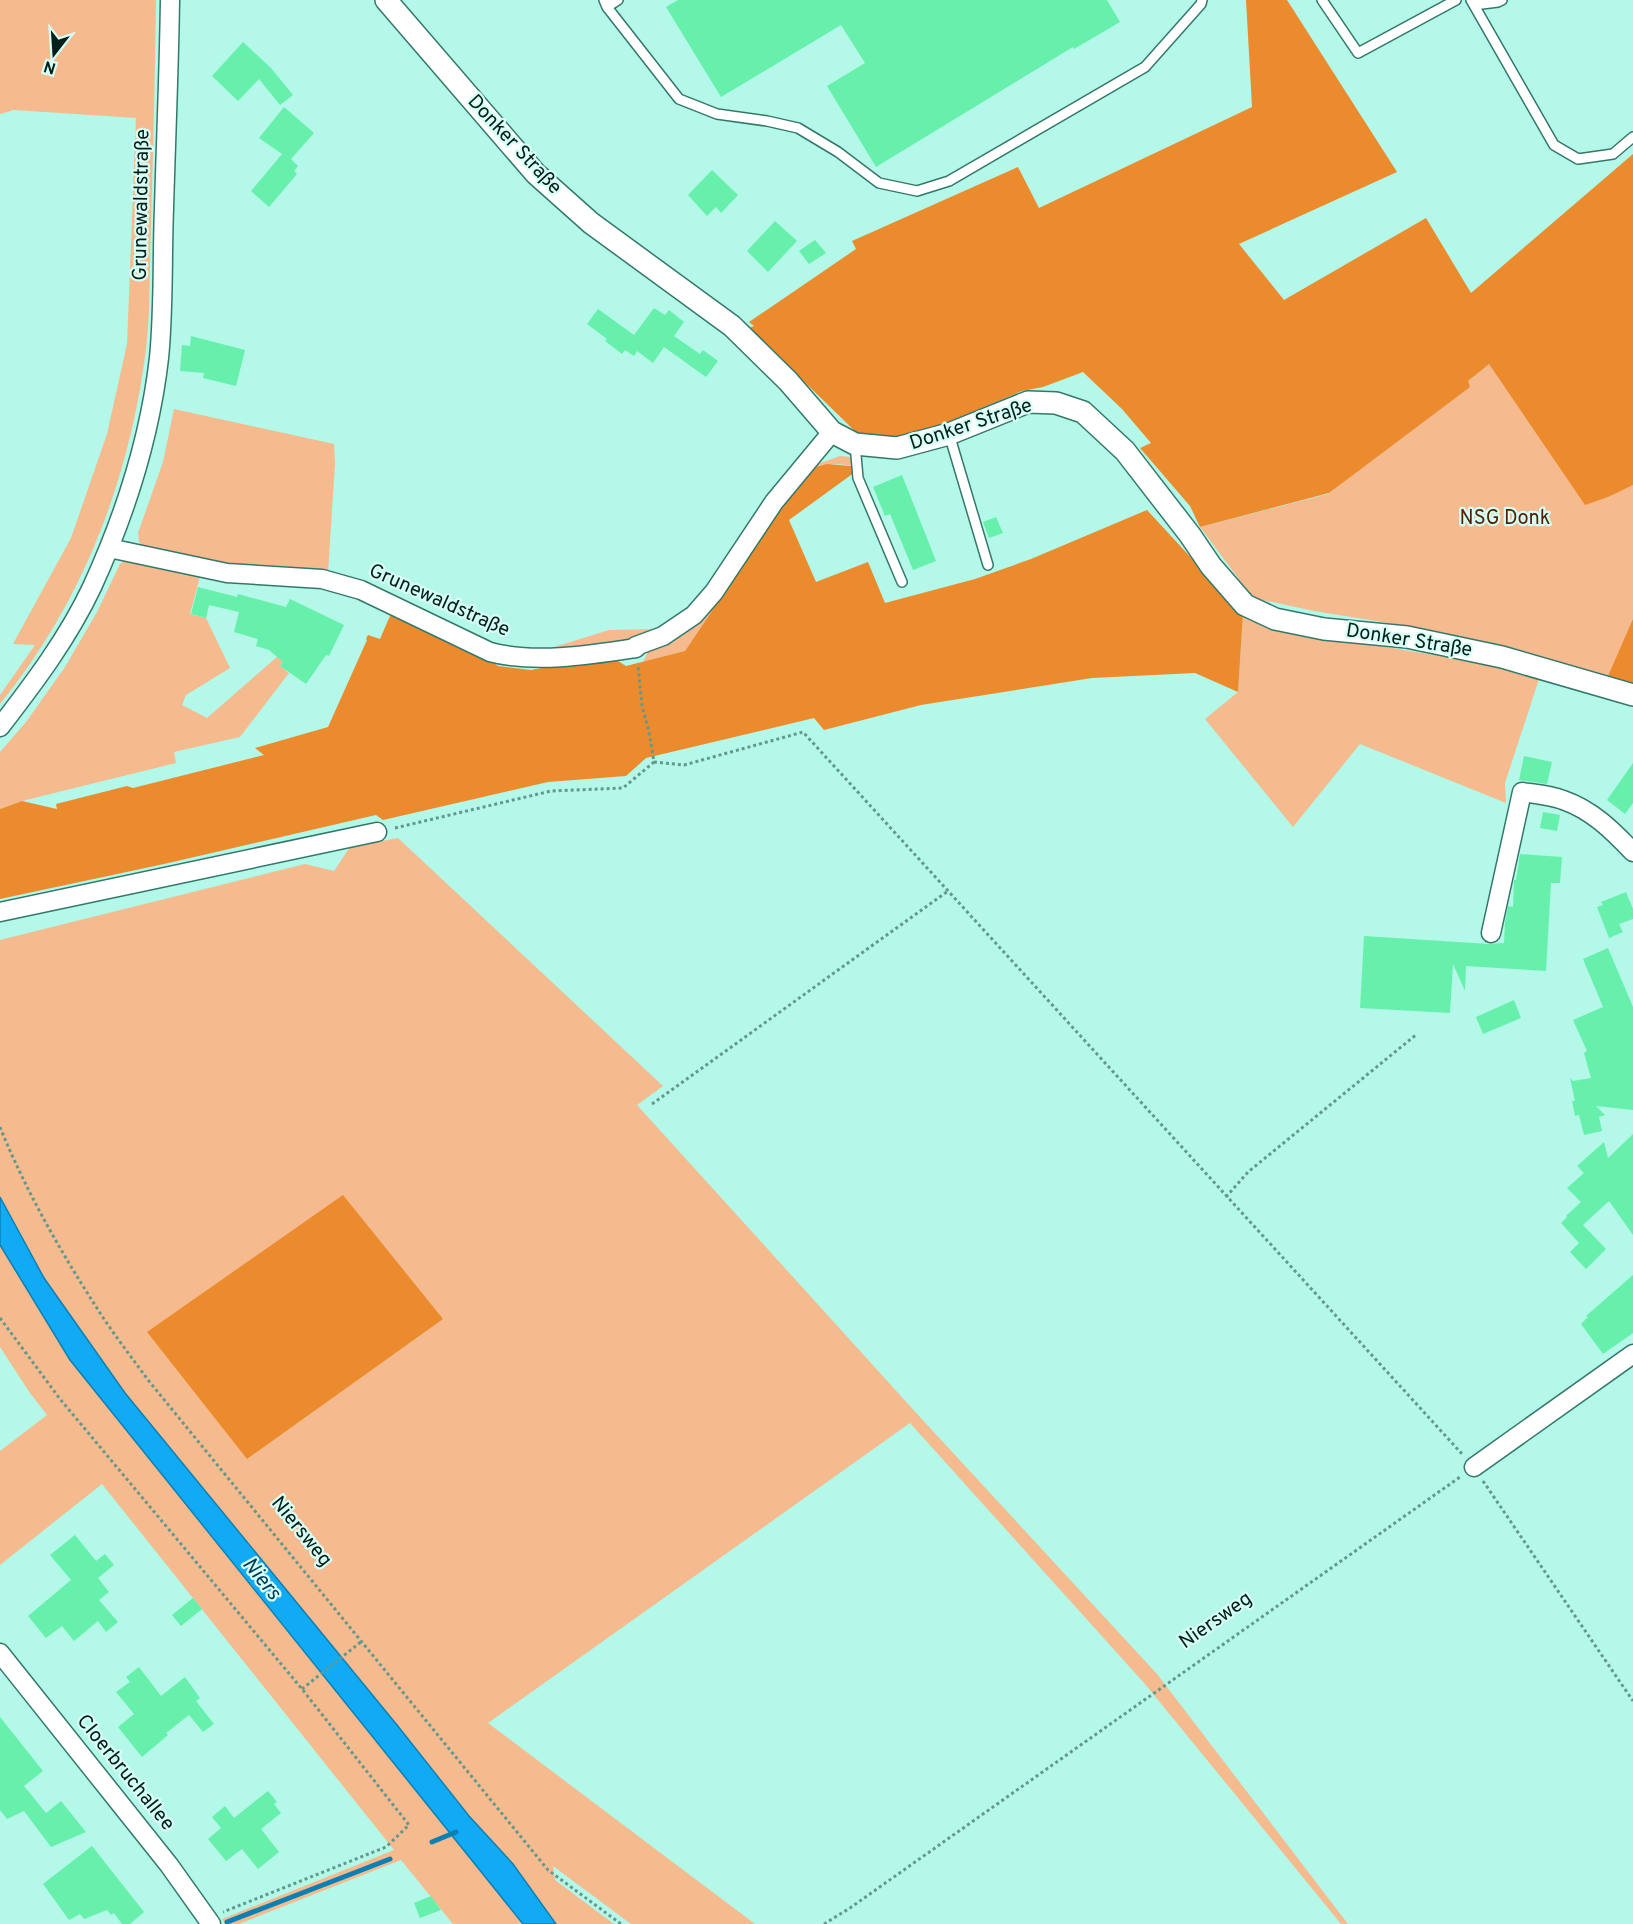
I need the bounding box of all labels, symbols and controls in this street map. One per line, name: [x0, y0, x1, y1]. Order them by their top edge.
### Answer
north arrow: [24, 24, 84, 84]
text: N: [42, 55, 59, 78]
street label: Donker Straße: [461, 90, 567, 200]
street label: Grunewaldstraße: [128, 129, 156, 281]
street label: Donker Straße: [906, 393, 1036, 457]
park label: NSG Donk: [1460, 506, 1550, 532]
street label: Grunewaldstraße: [364, 558, 514, 644]
street label: Donker Straße: [1344, 618, 1474, 664]
street label: Niersweg: [265, 1491, 337, 1573]
water label: Niers: [236, 1552, 287, 1606]
street label: Niersweg: [1174, 1586, 1258, 1656]
street label: Cloerbruchallee: [70, 1709, 180, 1837]

